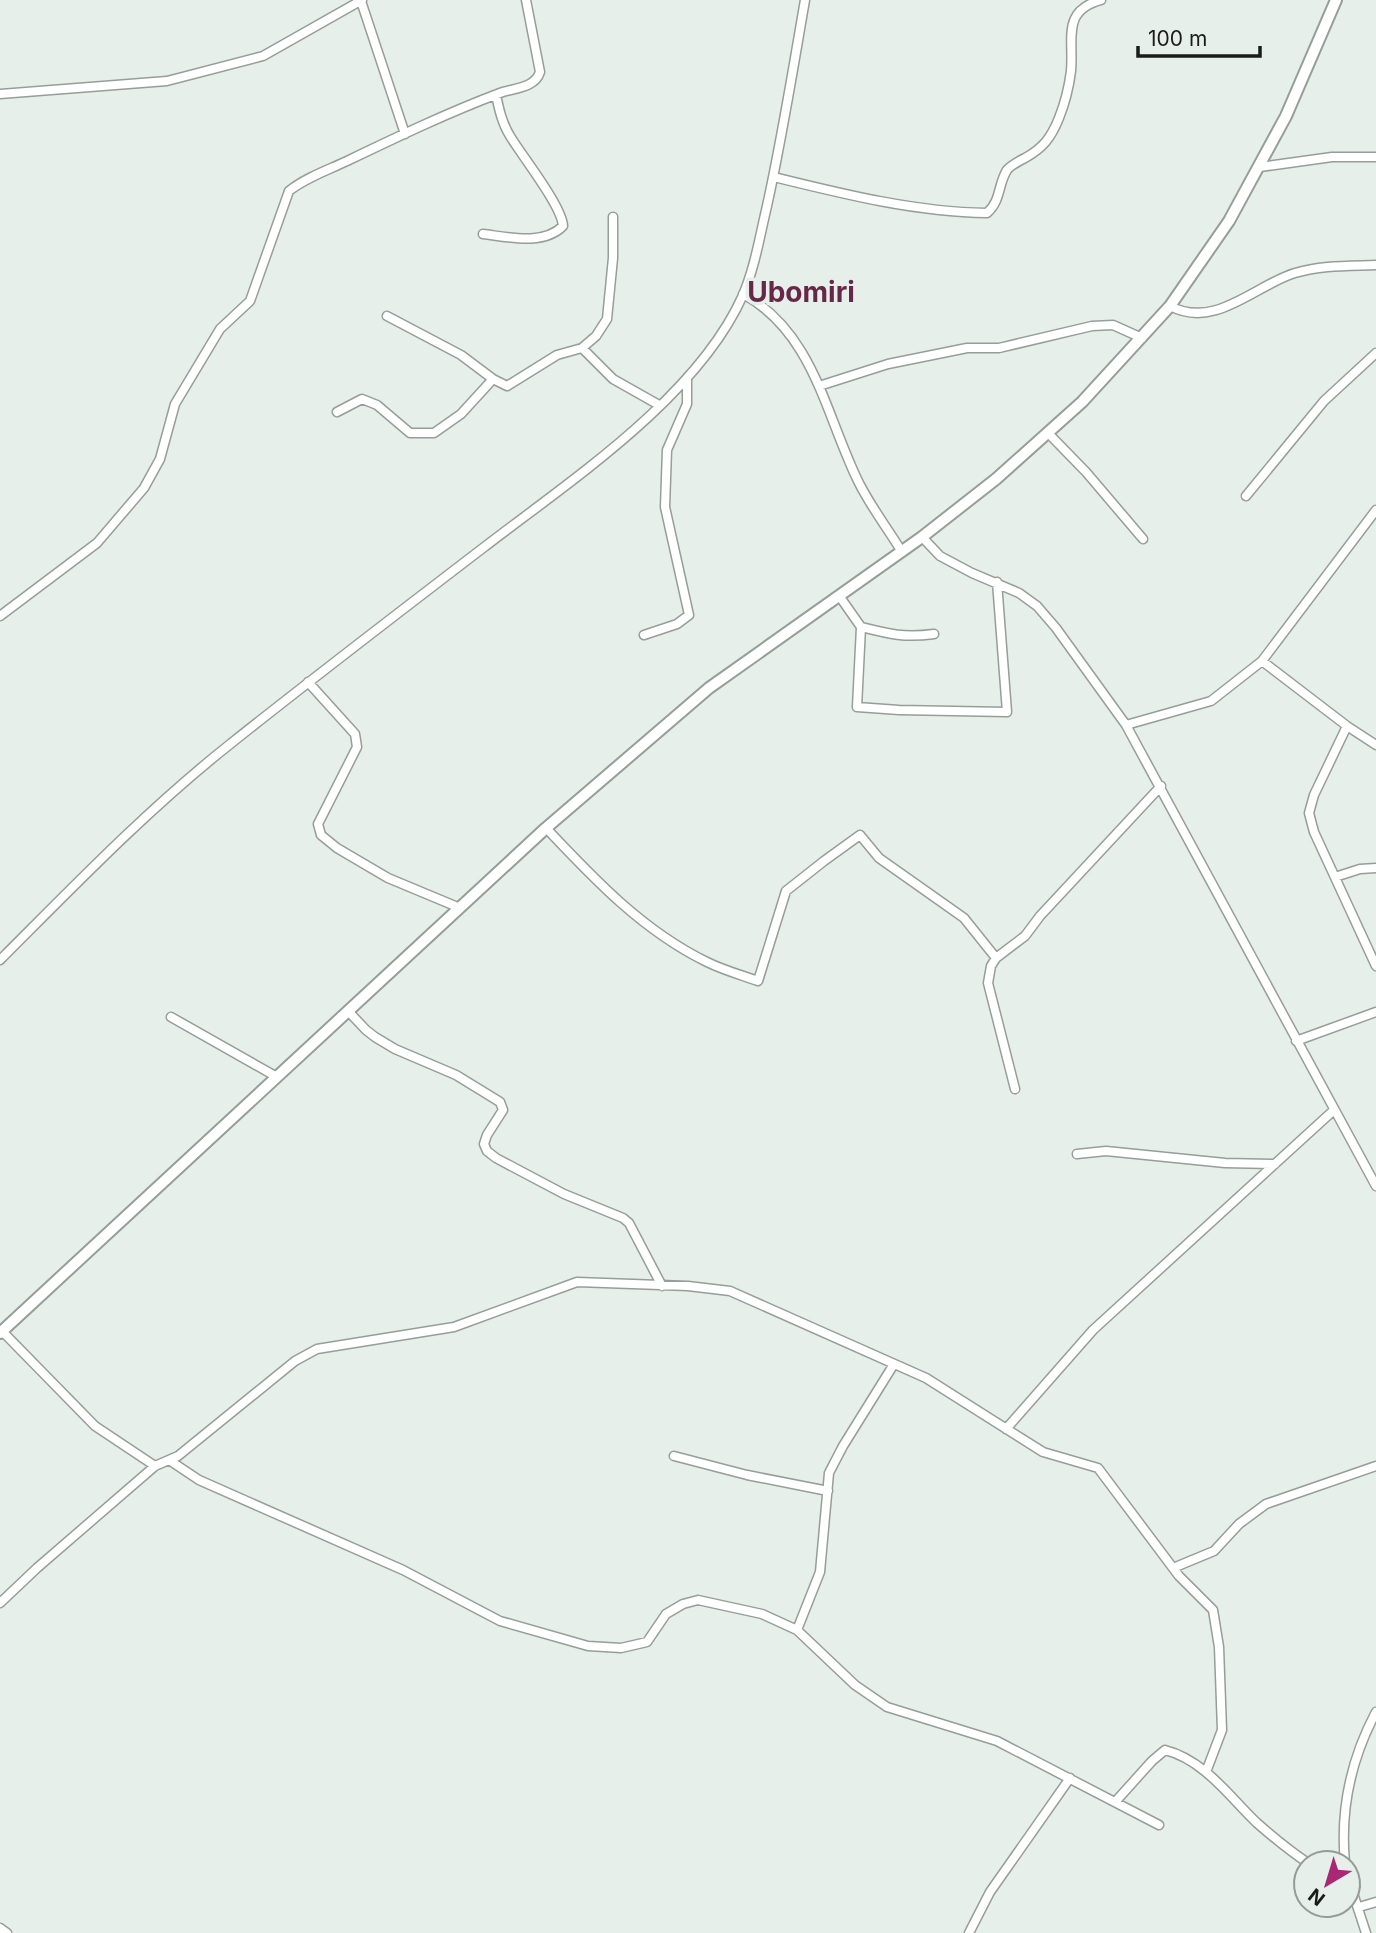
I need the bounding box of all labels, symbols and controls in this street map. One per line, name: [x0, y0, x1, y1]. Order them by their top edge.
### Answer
scale bar: [1138, 14, 1260, 58]
text: 100 m: [1148, 26, 1207, 51]
district label: Ubomiri: [747, 275, 855, 309]
north arrow: [1292, 1849, 1362, 1919]
text: N: [1304, 1883, 1330, 1911]

